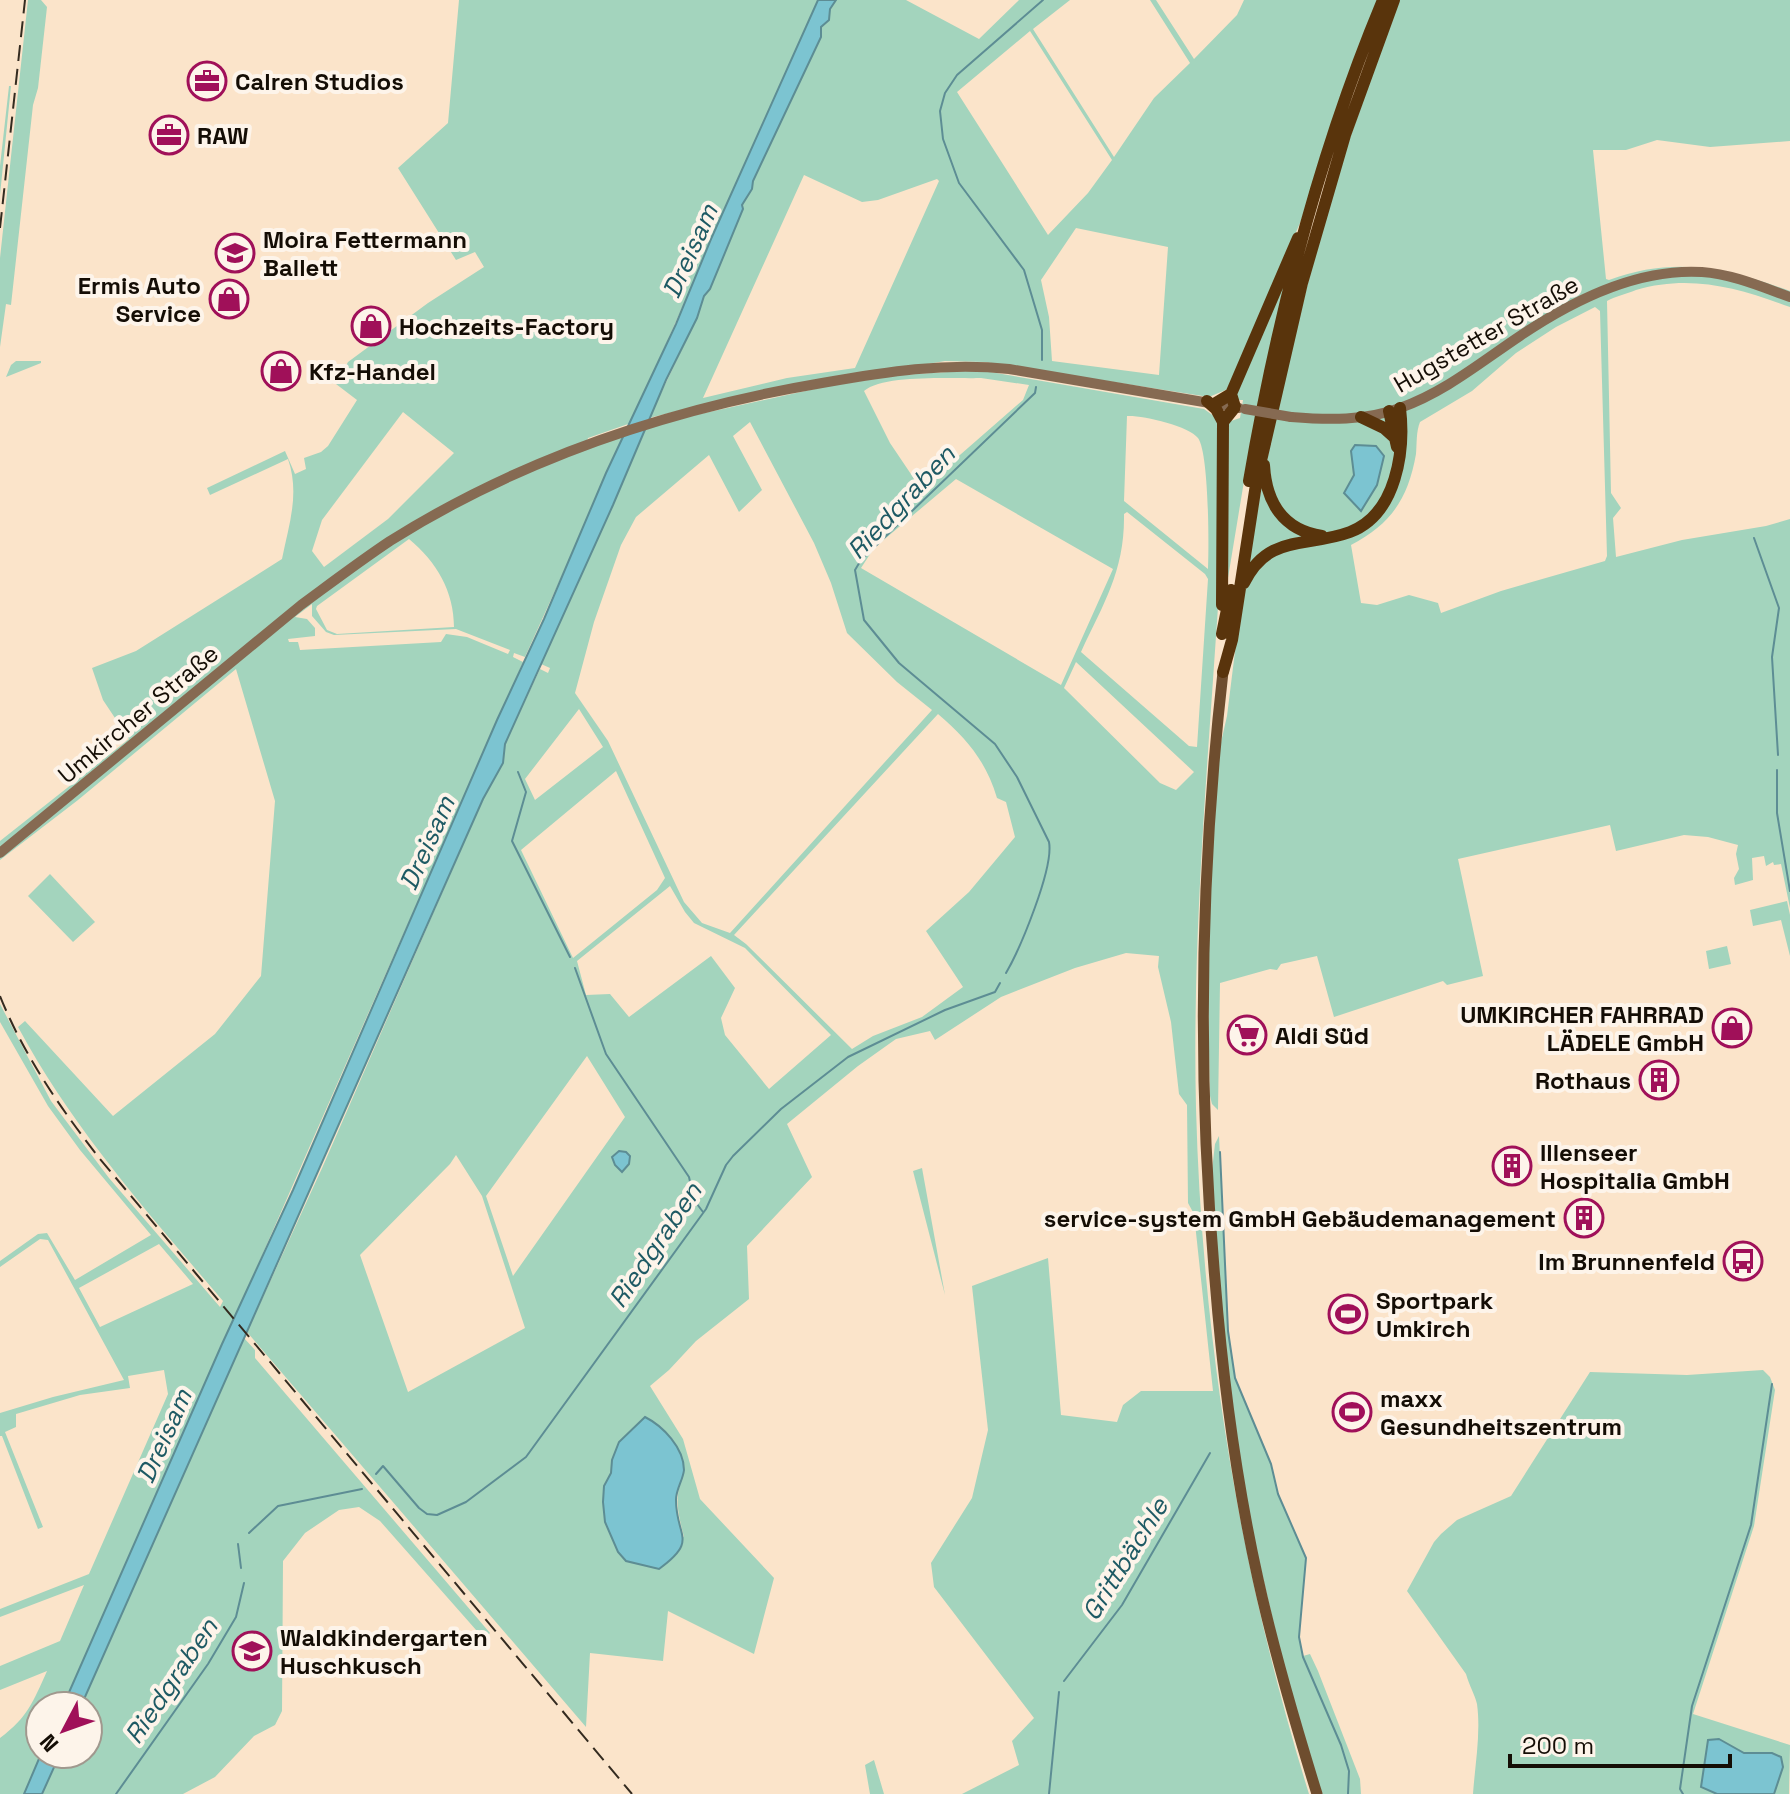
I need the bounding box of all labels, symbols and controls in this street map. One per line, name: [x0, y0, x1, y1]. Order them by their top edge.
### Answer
office icon: Calren Studios: [186, 60, 228, 102]
place label: Calren Studios: [235, 66, 404, 97]
office icon: RAW: [148, 114, 190, 156]
place label: RAW: [197, 120, 249, 151]
water label: Dreisam: [654, 198, 726, 303]
place label: Moira Fettermann Ballett: [263, 224, 467, 283]
school or university icon: Moira Fettermann Ballett: [214, 232, 256, 274]
street label: Hugstetter Straße: [1388, 268, 1584, 400]
place label: Ermis Auto Service: [78, 270, 201, 329]
shop icon: Ermis Auto Service: [208, 278, 250, 320]
shop icon: Hochzeits-Factory: [350, 305, 392, 347]
place label: Hochzeits-Factory: [399, 311, 614, 342]
shop icon: Kfz-Handel: [260, 350, 302, 392]
place label: Kfz-Handel: [309, 356, 436, 387]
water label: Riedgraben: [839, 437, 963, 566]
street label: Umkircher Straße: [51, 638, 225, 790]
water label: Dreisam: [391, 790, 463, 895]
place label: UMKIRCHER FAHRRAD LÄDELE GmbH: [1460, 999, 1704, 1058]
shop icon: UMKIRCHER FAHRRAD LÄDELE GmbH: [1711, 1007, 1753, 1049]
supermarket icon: Aldi Süd: [1226, 1014, 1268, 1056]
place label: Aldi Süd: [1275, 1020, 1369, 1051]
building icon: Rothaus: [1638, 1059, 1680, 1101]
place label: Rothaus: [1535, 1065, 1631, 1096]
place label: Illenseer Hospitalia GmbH: [1540, 1137, 1730, 1196]
building icon: Illenseer Hospitalia GmbH: [1491, 1145, 1533, 1187]
water label: Riedgraben: [601, 1175, 710, 1314]
building icon: service-system GmbH Gebäudemanagement: [1563, 1197, 1605, 1239]
place label: service-system GmbH Gebäudemanagement: [1044, 1203, 1556, 1234]
bus stop icon: Im Brunnenfeld: [1722, 1240, 1764, 1282]
place label: Im Brunnenfeld: [1538, 1246, 1715, 1277]
place label: Sportpark Umkirch: [1376, 1285, 1494, 1344]
sports icon: Sportpark Umkirch: [1327, 1293, 1369, 1335]
water label: Dreisam: [128, 1383, 200, 1488]
place label: maxx Gesundheitszentrum: [1380, 1383, 1622, 1442]
sports icon: maxx Gesundheitszentrum: [1331, 1391, 1373, 1433]
water label: Grittbächle: [1074, 1490, 1177, 1627]
water label: Riedgraben: [117, 1611, 226, 1750]
place label: Waldkindergarten Huschkusch: [280, 1622, 488, 1681]
school or university icon: Waldkindergarten Huschkusch: [231, 1630, 273, 1672]
north arrow: [24, 1690, 104, 1770]
scale bar: [1510, 1718, 1730, 1768]
text: N: [34, 1728, 64, 1758]
text: 200 m: [1522, 1730, 1594, 1761]

